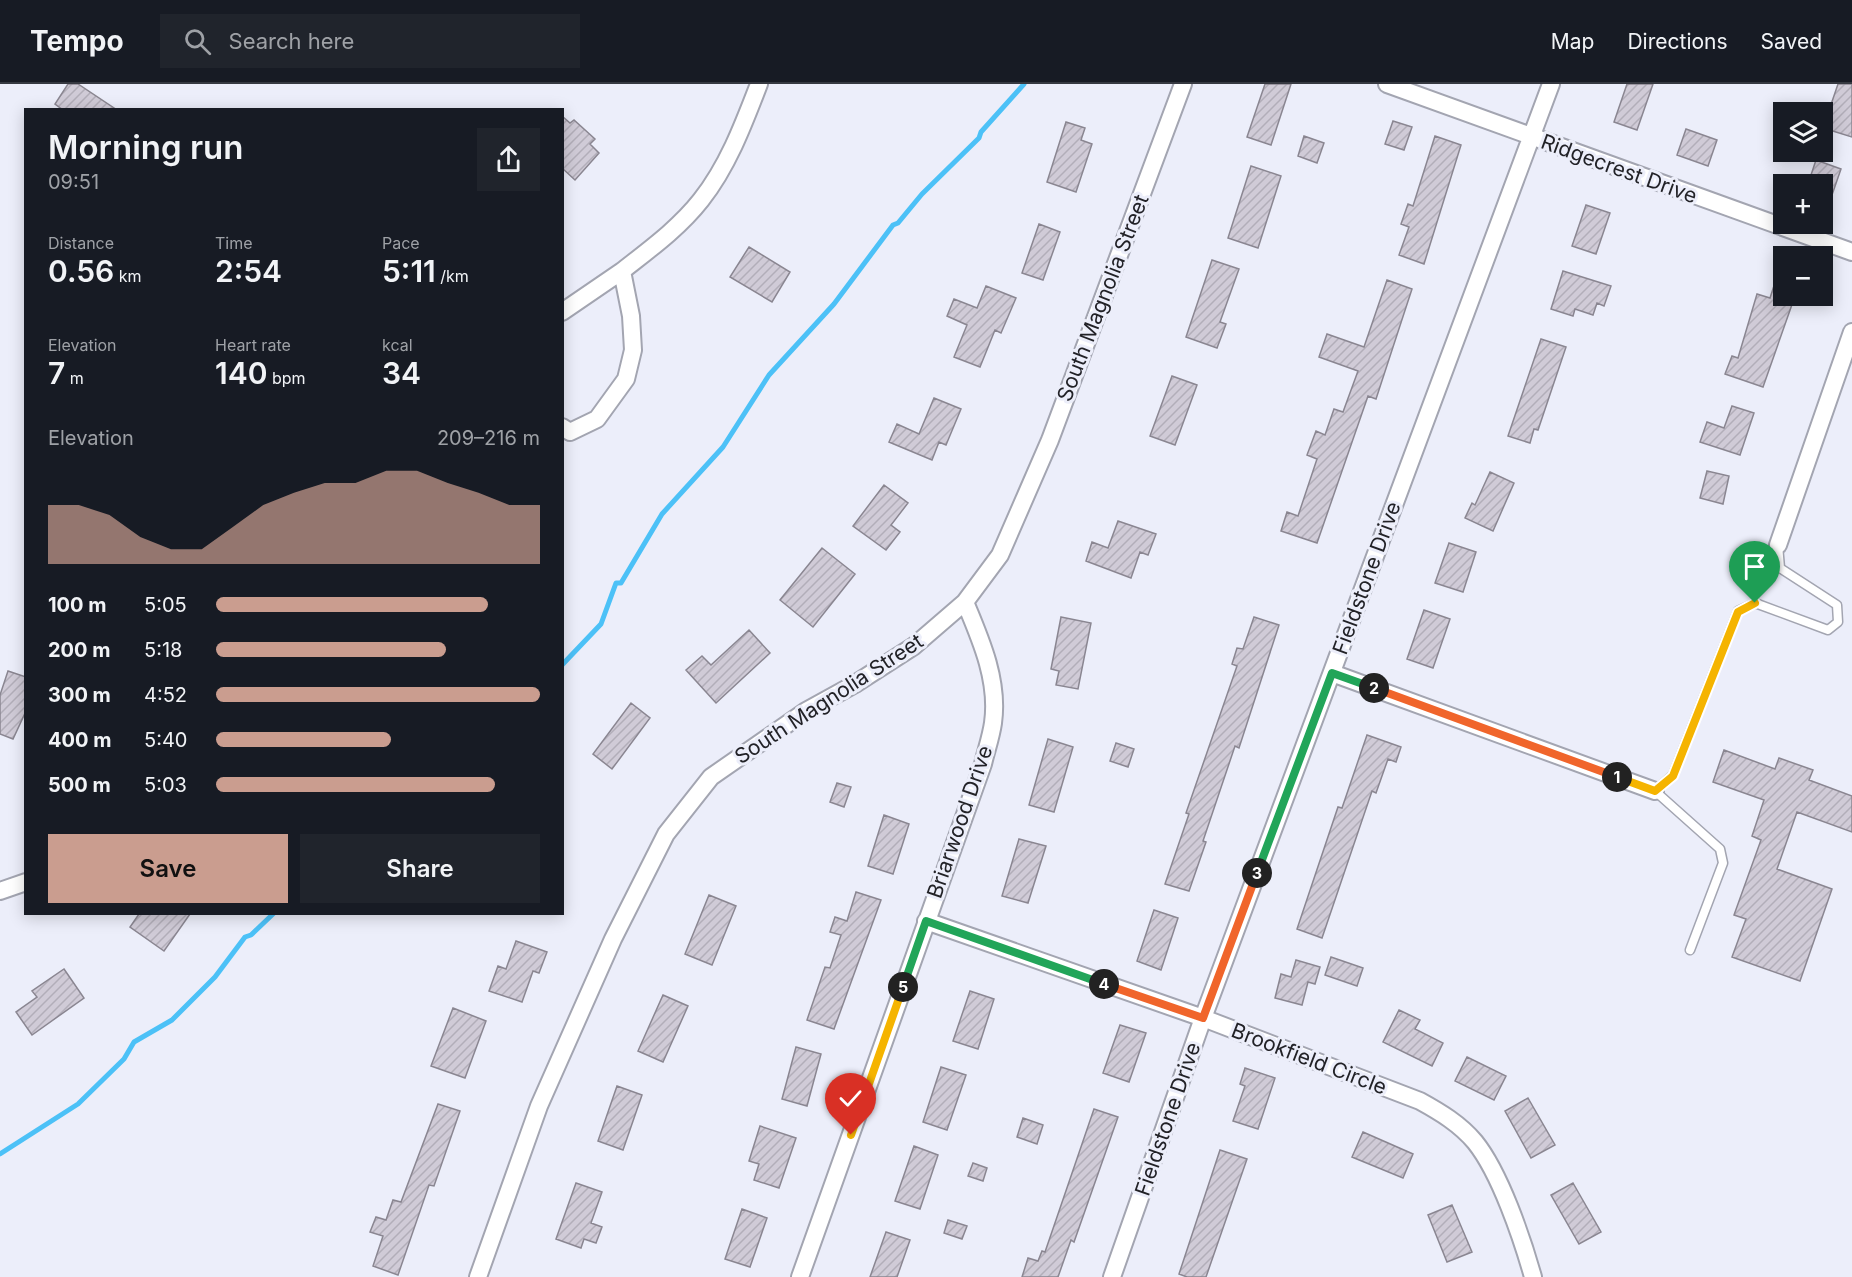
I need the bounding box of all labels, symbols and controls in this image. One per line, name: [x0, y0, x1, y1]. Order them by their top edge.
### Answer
search box: [160, 14, 580, 68]
text: Tempo: [30, 24, 124, 58]
icon: search: [181, 25, 214, 58]
text: Search here: [229, 28, 354, 54]
text: Map: [1551, 29, 1594, 54]
text: Directions: [1627, 29, 1728, 54]
text: Saved: [1761, 29, 1822, 54]
map controls: [1773, 102, 1833, 306]
button: layers: [1773, 102, 1833, 162]
text: Morning run: [48, 127, 243, 167]
button: share: [477, 128, 540, 191]
street label: Ridgecrest Drive: [1538, 129, 1701, 208]
text: 09:51: [48, 170, 99, 194]
button: +: [1773, 174, 1833, 234]
street label: South Magnolia Street: [1052, 191, 1154, 405]
text: Distance: [48, 233, 114, 253]
text: Time: [215, 233, 253, 253]
text: Pace: [382, 233, 420, 253]
button: −: [1773, 246, 1833, 306]
text: 0.56: [48, 253, 114, 289]
text: 2:54: [215, 253, 282, 289]
text: 5:11: [382, 253, 436, 289]
text: km: [114, 266, 142, 286]
text: /km: [436, 266, 469, 286]
text: Elevation: [48, 335, 117, 355]
text: Heart rate: [215, 335, 291, 355]
text: kcal: [382, 335, 413, 355]
text: 7: [48, 355, 65, 391]
text: 140: [215, 355, 267, 391]
text: 34: [382, 355, 421, 391]
text: m: [65, 368, 84, 388]
text: bpm: [267, 368, 306, 388]
text: Elevation: [48, 426, 134, 450]
text: 209–216 m: [437, 426, 540, 450]
street label: Fieldstone Drive: [1327, 498, 1406, 658]
pin: [1729, 541, 1780, 603]
icon: arrive: [1738, 550, 1771, 583]
text: 100 m: [48, 593, 107, 617]
text: 5:05: [144, 593, 187, 617]
street label: South Magnolia Street: [730, 628, 928, 769]
text: 200 m: [48, 638, 111, 662]
text: 5:18: [144, 638, 182, 662]
pin: 2: [1359, 673, 1389, 703]
text: 2: [1369, 678, 1379, 698]
text: 300 m: [48, 683, 111, 707]
text: 4:52: [144, 683, 187, 707]
text: 400 m: [48, 728, 112, 752]
text: 5:40: [144, 728, 187, 752]
street label: Briarwood Drive: [922, 742, 997, 901]
pin: 1: [1602, 762, 1632, 792]
text: 1: [1614, 767, 1620, 787]
text: 500 m: [48, 773, 111, 797]
text: 5:03: [144, 773, 187, 797]
button: Save: [48, 834, 288, 903]
button: Share: [300, 834, 540, 903]
pin: 3: [1242, 858, 1272, 888]
text: 3: [1252, 863, 1262, 883]
pin: 4: [1089, 969, 1119, 999]
pin: 5: [888, 972, 918, 1002]
text: 4: [1099, 974, 1109, 994]
text: 5: [898, 977, 908, 997]
street label: Brookfield Circle: [1228, 1017, 1390, 1100]
street label: Fieldstone Drive: [1130, 1039, 1206, 1199]
pin: [825, 1073, 876, 1135]
icon: check: [834, 1082, 867, 1115]

